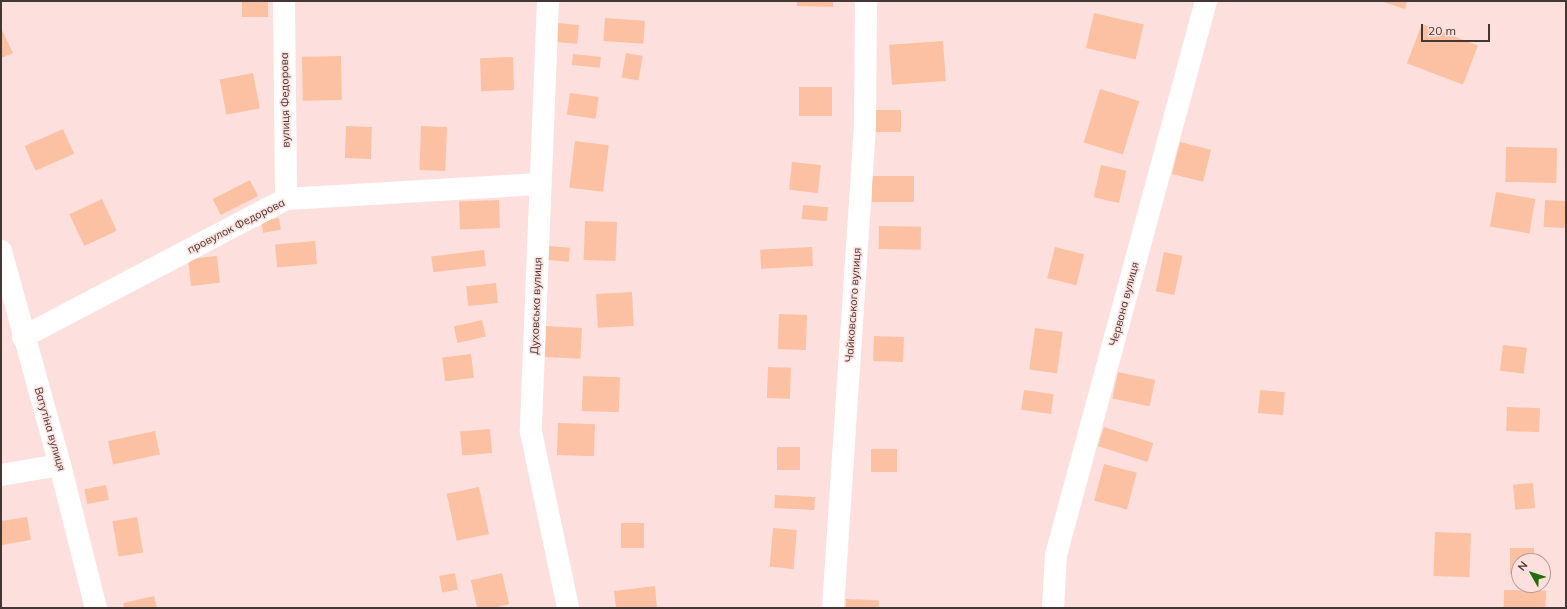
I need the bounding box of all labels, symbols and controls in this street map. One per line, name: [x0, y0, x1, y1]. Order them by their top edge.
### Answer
scale bar: [1423, 16, 1492, 42]
text: 20 m: [1428, 23, 1456, 38]
street label: вулиця Федорова: [278, 52, 292, 148]
street label: провулок Федорова: [185, 196, 287, 256]
street label: Чайковського вулиця: [842, 247, 864, 363]
street label: Духовська вулиця: [528, 257, 544, 355]
street label: Червона вулиця: [1106, 260, 1142, 348]
street label: Ватутіна вулиця: [32, 386, 68, 472]
north arrow: [1511, 553, 1551, 593]
text: N: [1514, 558, 1531, 574]

